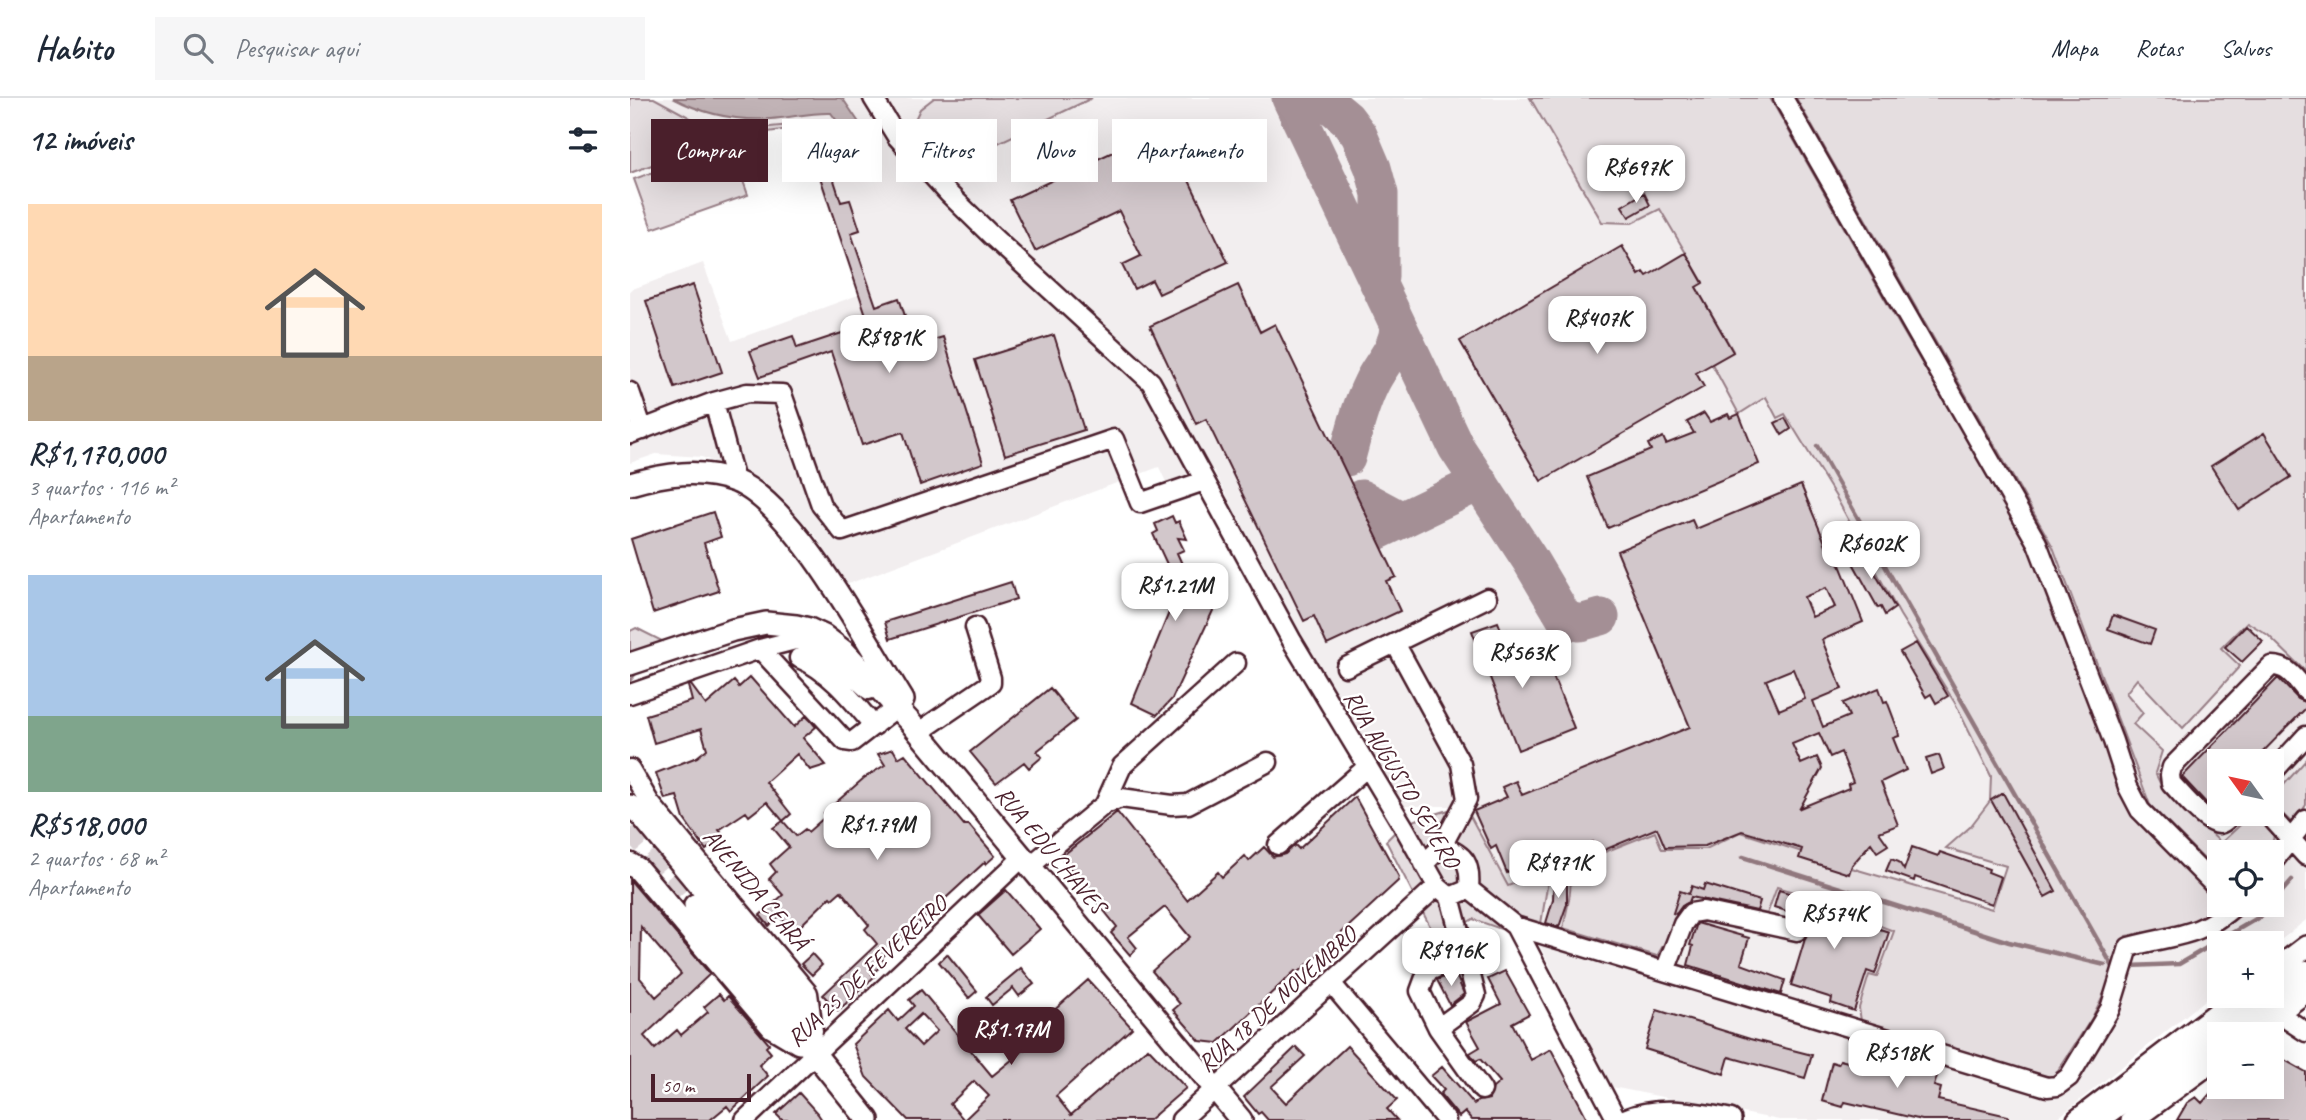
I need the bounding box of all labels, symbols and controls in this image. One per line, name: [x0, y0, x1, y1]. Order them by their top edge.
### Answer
search box: [155, 17, 645, 80]
text: Habito: [35, 27, 113, 69]
icon: search: [179, 29, 217, 67]
text: Pesquisar aqui: [235, 32, 358, 65]
text: Mapa: [2051, 33, 2098, 63]
text: Rotas: [2136, 33, 2182, 63]
text: Salvos: [2220, 33, 2271, 63]
chip: Comprar: [651, 119, 768, 182]
chip: Alugar: [782, 119, 882, 182]
chip: Filtros: [896, 119, 997, 182]
chip: Novo: [1011, 119, 1098, 182]
chip: Apartamento: [1112, 119, 1267, 182]
text: 12 imóveis: [28, 121, 132, 159]
icon: filters: [564, 121, 602, 159]
pin: R$697K: [1579, 146, 1693, 205]
text: R$697K: [1603, 153, 1669, 182]
icon: home: [252, 250, 378, 376]
pin: R$407K: [1540, 296, 1654, 356]
text: R$407K: [1564, 304, 1630, 333]
pin: R$981K: [832, 316, 946, 375]
text: R$981K: [856, 323, 922, 352]
text: R$1,170,000: [28, 435, 164, 473]
text: 3 quartos · 116 m²: [28, 473, 174, 502]
text: Apartamento: [28, 502, 130, 531]
pin: R$602K: [1814, 522, 1928, 581]
text: R$602K: [1838, 529, 1904, 558]
pin: R$1.21M: [1110, 564, 1240, 623]
text: R$1.21M: [1137, 571, 1213, 600]
icon: home: [252, 621, 378, 747]
pin: R$563K: [1465, 630, 1579, 690]
text: R$563K: [1489, 638, 1555, 667]
street label: RUA AUGUSTO SEVERO: [1337, 685, 1468, 876]
north arrow: [2207, 749, 2284, 826]
map controls: [2207, 749, 2284, 1099]
street label: RUA EDU CHAVES: [989, 780, 1115, 922]
pin: R$1.79M: [812, 802, 942, 862]
text: R$518,000: [28, 806, 144, 844]
text: R$1.79M: [840, 810, 914, 839]
street label: AVENIDA CEARÁ: [697, 822, 817, 958]
pin: R$971K: [1501, 840, 1615, 900]
button: locate: [2207, 840, 2284, 917]
text: 2 quartos · 68 m²: [28, 844, 164, 873]
text: R$971K: [1525, 848, 1591, 877]
text: Apartamento: [28, 873, 130, 902]
street label: RUA 25 DE FEVEREIRO: [781, 887, 956, 1053]
pin: R$574K: [1777, 892, 1891, 951]
text: R$574K: [1801, 899, 1867, 928]
street label: RUA 18 DE NOVEMBRO: [1191, 918, 1365, 1078]
pin: R$916K: [1394, 928, 1508, 988]
button: +: [2207, 931, 2284, 1008]
text: R$916K: [1418, 936, 1484, 965]
pin: R$1.17M: [946, 1007, 1076, 1067]
text: R$1.17M: [973, 1015, 1049, 1044]
button: −: [2207, 1022, 2284, 1099]
pin: R$518K: [1840, 1030, 1954, 1090]
text: R$518K: [1864, 1038, 1930, 1067]
scale bar: [651, 1071, 751, 1103]
text: 50 m: [662, 1074, 694, 1098]

